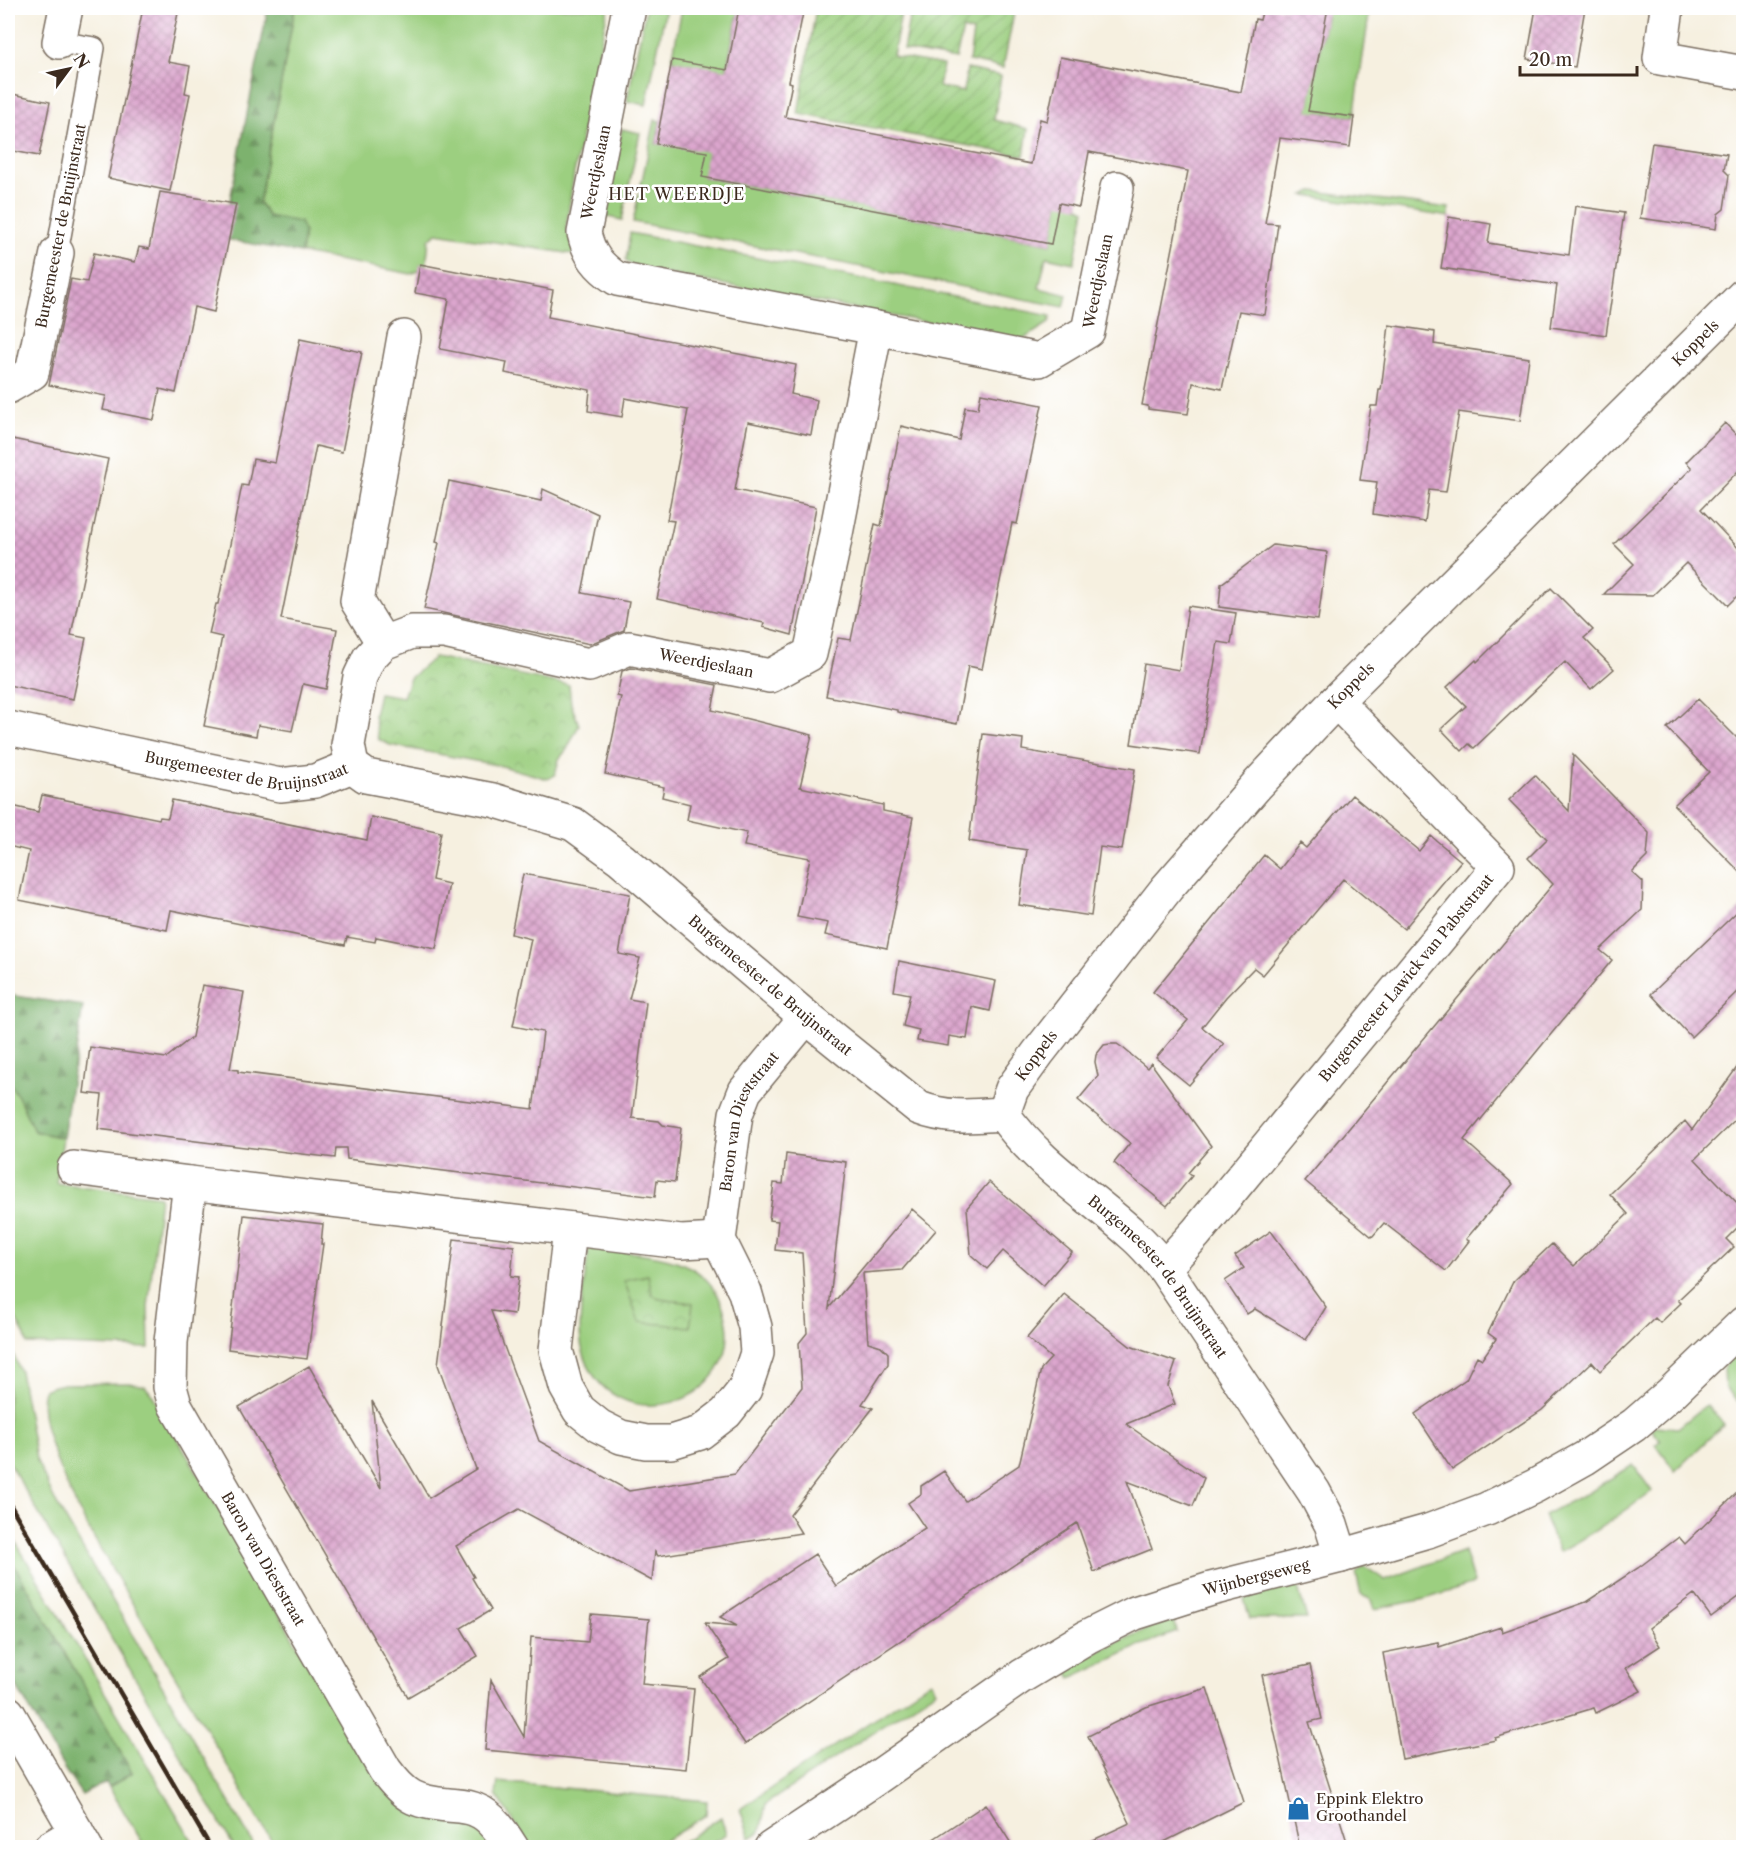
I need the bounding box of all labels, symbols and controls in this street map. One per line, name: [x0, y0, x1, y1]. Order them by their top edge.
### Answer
north arrow: [39, 39, 99, 99]
scale bar: [1520, 39, 1637, 77]
text: 20 m: [1529, 49, 1573, 71]
text: N: [69, 50, 94, 72]
street label: Burgemeester de Bruijnstraat: [31, 121, 90, 330]
street label: Weerdjeslaan: [577, 123, 615, 222]
district label: HET WEERDJE: [608, 184, 746, 204]
street label: Weerdjeslaan: [1079, 231, 1117, 331]
street label: Koppels: [1668, 315, 1723, 370]
street label: Weerdjeslaan: [656, 644, 756, 682]
street label: Koppels: [1323, 658, 1378, 713]
street label: Burgemeester de Bruijnstraat: [143, 747, 351, 794]
street label: Burgemeester Lawick van Pabststraat: [1315, 869, 1498, 1086]
street label: Burgemeester de Bruijnstraat: [685, 911, 857, 1060]
street label: Koppels: [1011, 1026, 1061, 1084]
street label: Baron van Dieststraat: [716, 1047, 783, 1193]
street label: Burgemeester de Bruijnstraat: [1084, 1191, 1232, 1362]
street label: Baron van Dieststraat: [217, 1488, 310, 1630]
street label: Wijnbergseweg: [1200, 1554, 1311, 1600]
place label: Eppink Elektro Groothandel: [1316, 1789, 1424, 1825]
shop icon: Eppink Elektro Groothandel: [1285, 1795, 1311, 1821]

